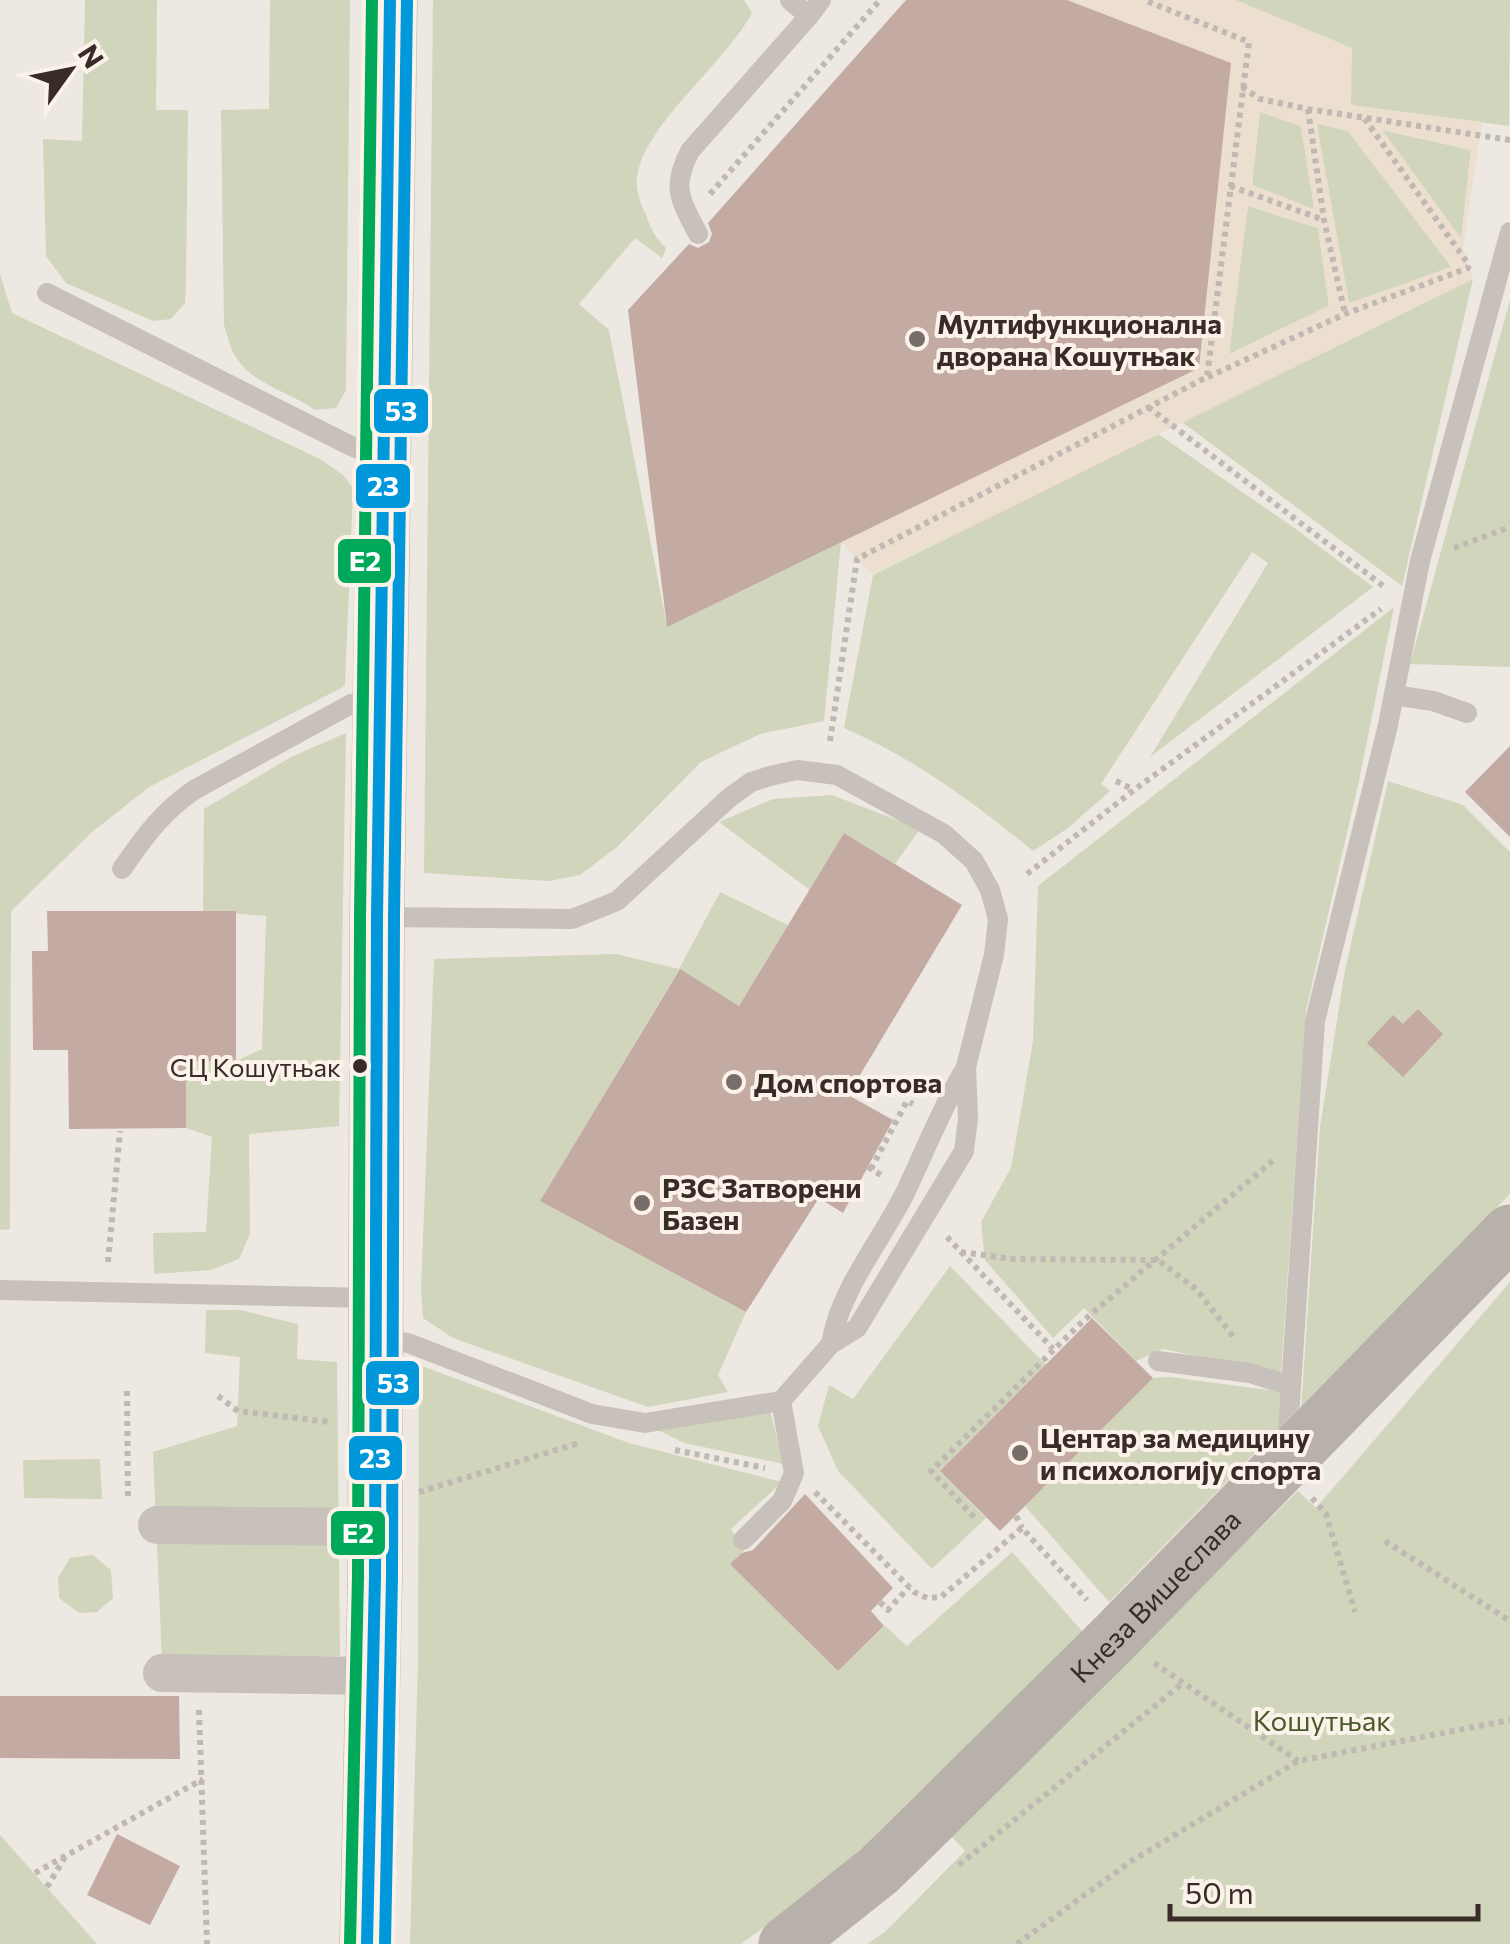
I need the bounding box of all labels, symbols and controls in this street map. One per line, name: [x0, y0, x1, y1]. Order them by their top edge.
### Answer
north arrow: [20, 20, 120, 120]
text: N: [72, 38, 112, 74]
place label: Мултифункционална дворана Кошутњак: [937, 306, 1222, 372]
marker: Мултифункционална дворана Кошутњак: [906, 328, 928, 350]
line badge: 53: [372, 387, 430, 435]
text: 53: [385, 393, 417, 427]
line badge: 23: [354, 462, 412, 510]
text: 23: [367, 468, 399, 502]
line badge: E2: [336, 537, 393, 585]
text: E2: [349, 543, 381, 577]
place label: СЦ Кошутњак: [170, 1051, 341, 1082]
marker: СЦ Кошутњак: [350, 1056, 370, 1076]
place label: Дом спортова: [754, 1065, 942, 1099]
marker: Дом спортова: [723, 1071, 745, 1093]
place label: РЗС Затворени Базен: [662, 1170, 862, 1236]
marker: РЗС Затворени Базен: [631, 1192, 653, 1214]
line badge: 53: [364, 1359, 421, 1407]
text: 53: [377, 1365, 409, 1399]
place label: Центар за медицину и психологију спорта: [1040, 1420, 1321, 1486]
line badge: 23: [347, 1434, 404, 1482]
text: 23: [359, 1440, 391, 1474]
marker: Центар за медицину и психологију спорта: [1009, 1442, 1031, 1464]
street label: Кнеза Вишеслава: [1062, 1502, 1247, 1689]
line badge: E2: [329, 1509, 387, 1557]
text: E2: [342, 1515, 374, 1549]
park label: Кошутњак: [1253, 1703, 1391, 1737]
scale bar: [1170, 1859, 1478, 1921]
text: 50 m: [1185, 1873, 1254, 1910]

